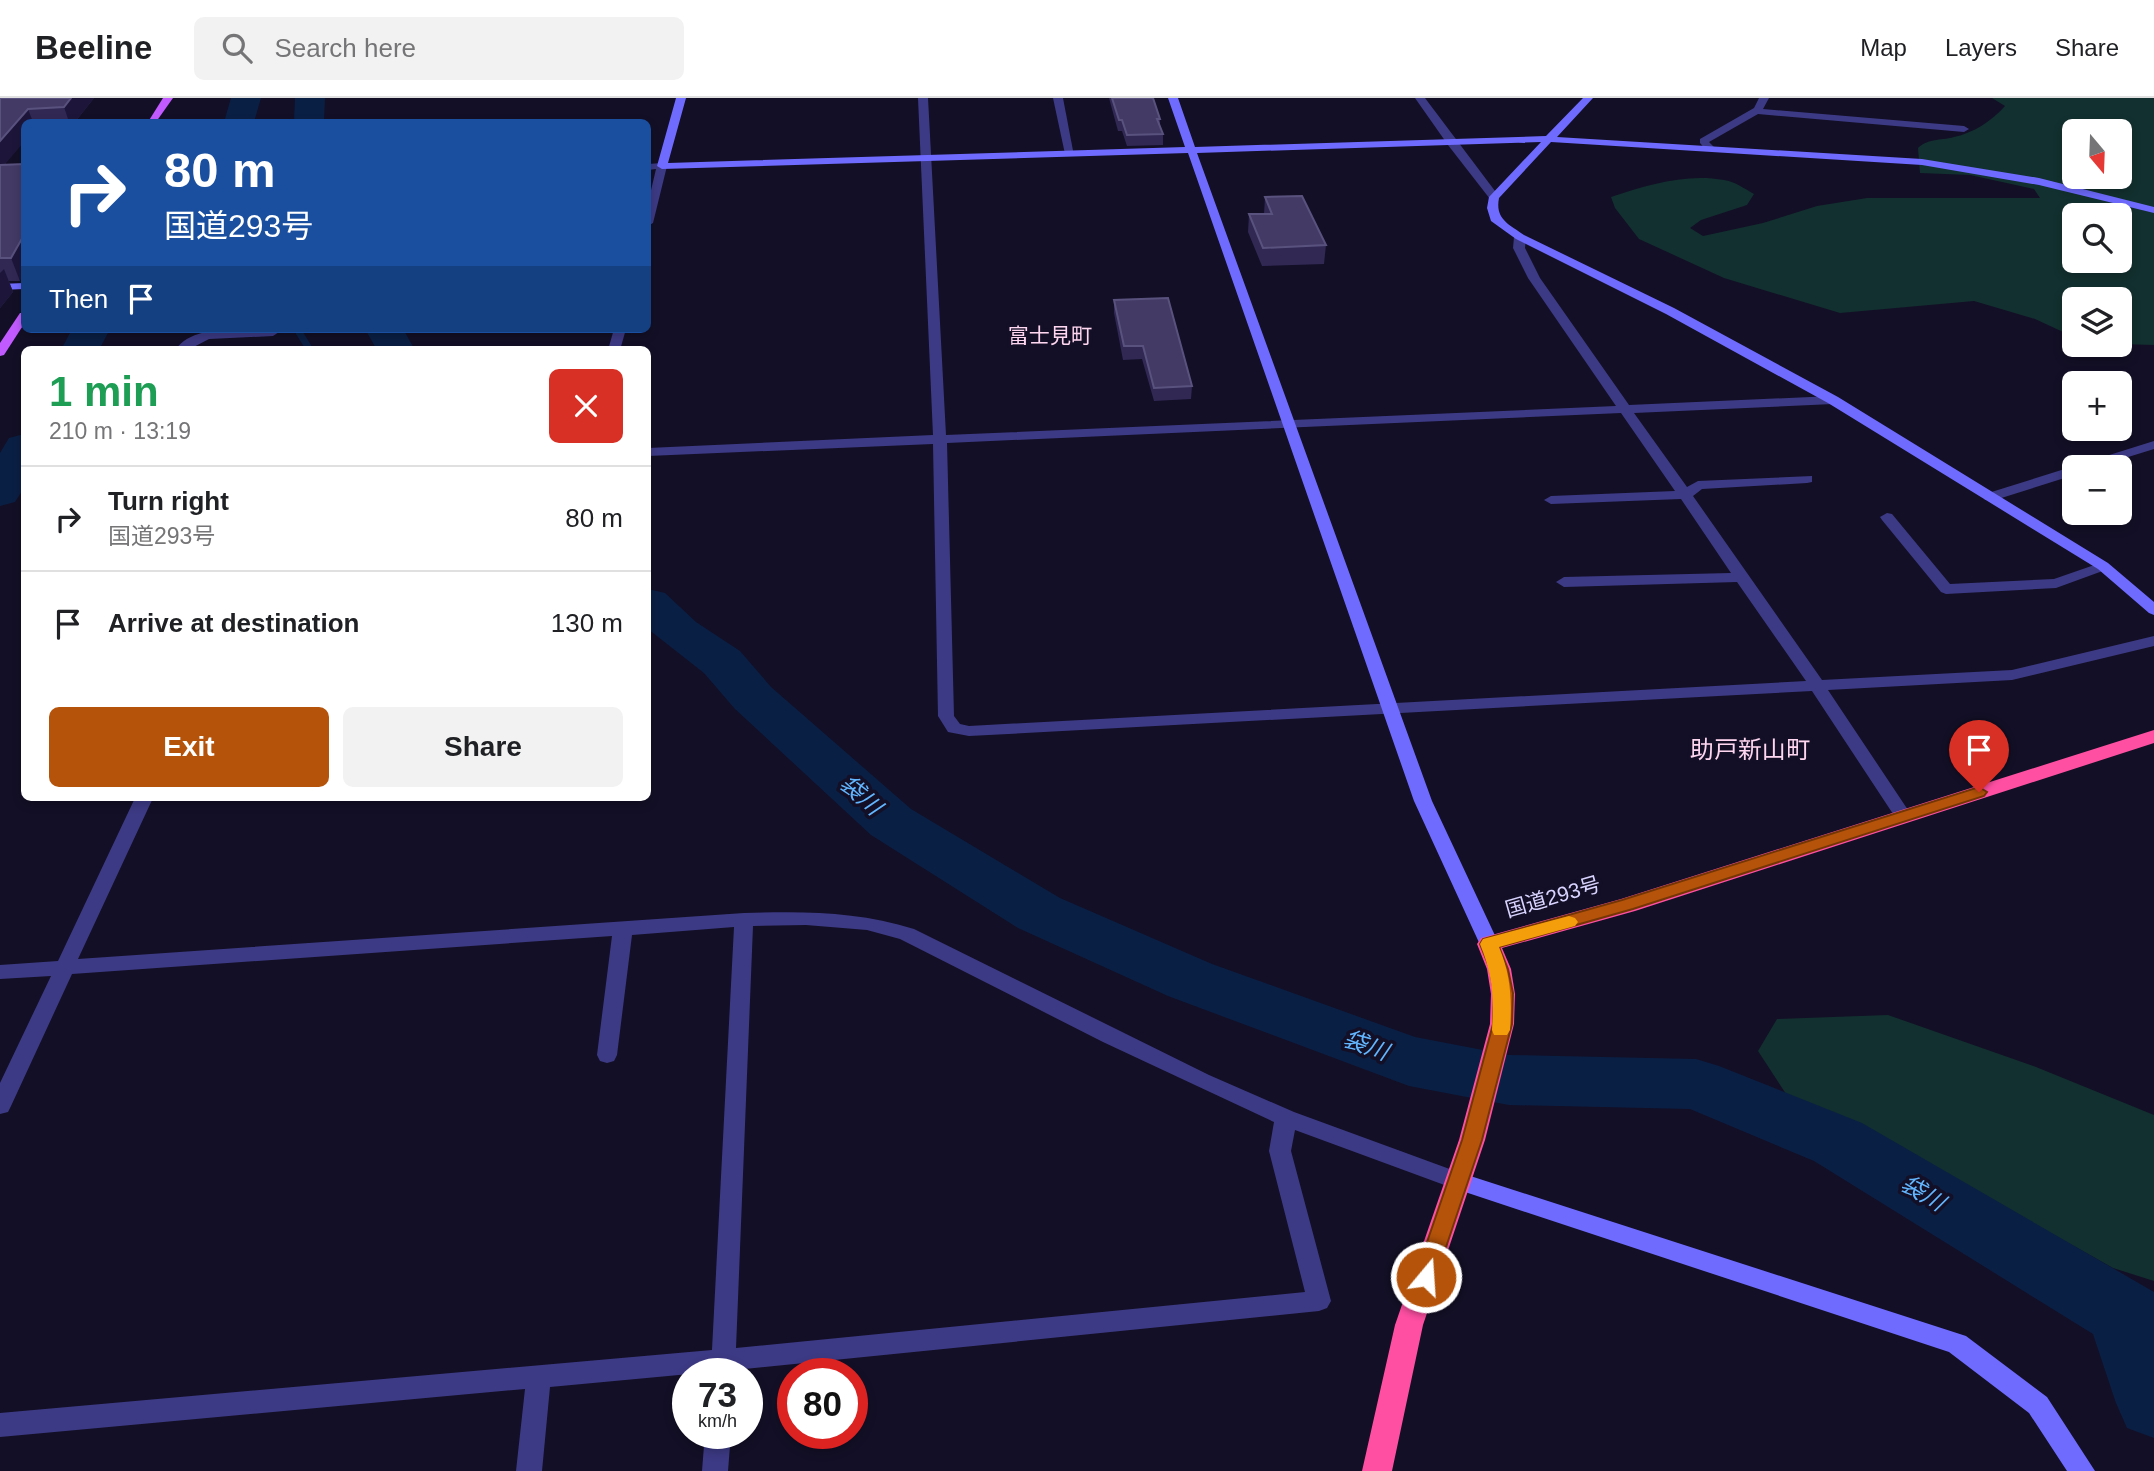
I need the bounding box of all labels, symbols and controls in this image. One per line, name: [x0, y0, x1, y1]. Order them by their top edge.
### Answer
search box: [194, 17, 684, 80]
text: Beeline: [35, 29, 152, 66]
icon: search: [218, 29, 256, 67]
text: Search here: [274, 33, 416, 63]
text: Map: [1860, 34, 1907, 61]
text: Layers: [1945, 34, 2017, 61]
text: Share: [2055, 34, 2119, 61]
north arrow: [2062, 119, 2132, 189]
map controls: [2062, 119, 2132, 525]
text: 80 m: [164, 143, 276, 197]
icon: right: [49, 147, 140, 238]
button: search: [2062, 203, 2132, 273]
text: 国道293号: [164, 208, 313, 244]
icon: arrive: [122, 280, 160, 318]
text: Then: [49, 284, 108, 314]
button: layers: [2062, 287, 2132, 357]
district label: 富士見町: [1008, 324, 1092, 347]
text: 1 min: [49, 368, 159, 415]
button: close: [549, 369, 623, 443]
button: +: [2062, 371, 2132, 441]
text: 210 m · 13:19: [49, 418, 191, 444]
button: −: [2062, 455, 2132, 525]
text: Turn right: [108, 486, 229, 516]
icon: right: [49, 500, 87, 538]
text: 80 m: [565, 503, 623, 533]
text: 国道293号: [108, 523, 215, 549]
icon: arrive: [49, 605, 87, 643]
text: Arrive at destination: [108, 608, 359, 638]
text: 130 m: [551, 608, 623, 638]
button: Exit: [49, 707, 329, 787]
button: Share: [343, 707, 623, 787]
pin: [1949, 720, 2009, 792]
icon: arrive: [1960, 731, 1998, 769]
district label: 助戸新山町: [1690, 736, 1810, 763]
water label: 袋川: [835, 770, 889, 822]
street label: 国道293号: [1503, 872, 1603, 921]
water label: 袋川: [1340, 1025, 1395, 1066]
water label: 袋川: [1897, 1170, 1952, 1218]
position arrow: [1389, 1240, 1463, 1314]
speed limit sign: 80: [777, 1358, 868, 1449]
text: 73: [698, 1375, 737, 1414]
text: km/h: [698, 1411, 737, 1431]

